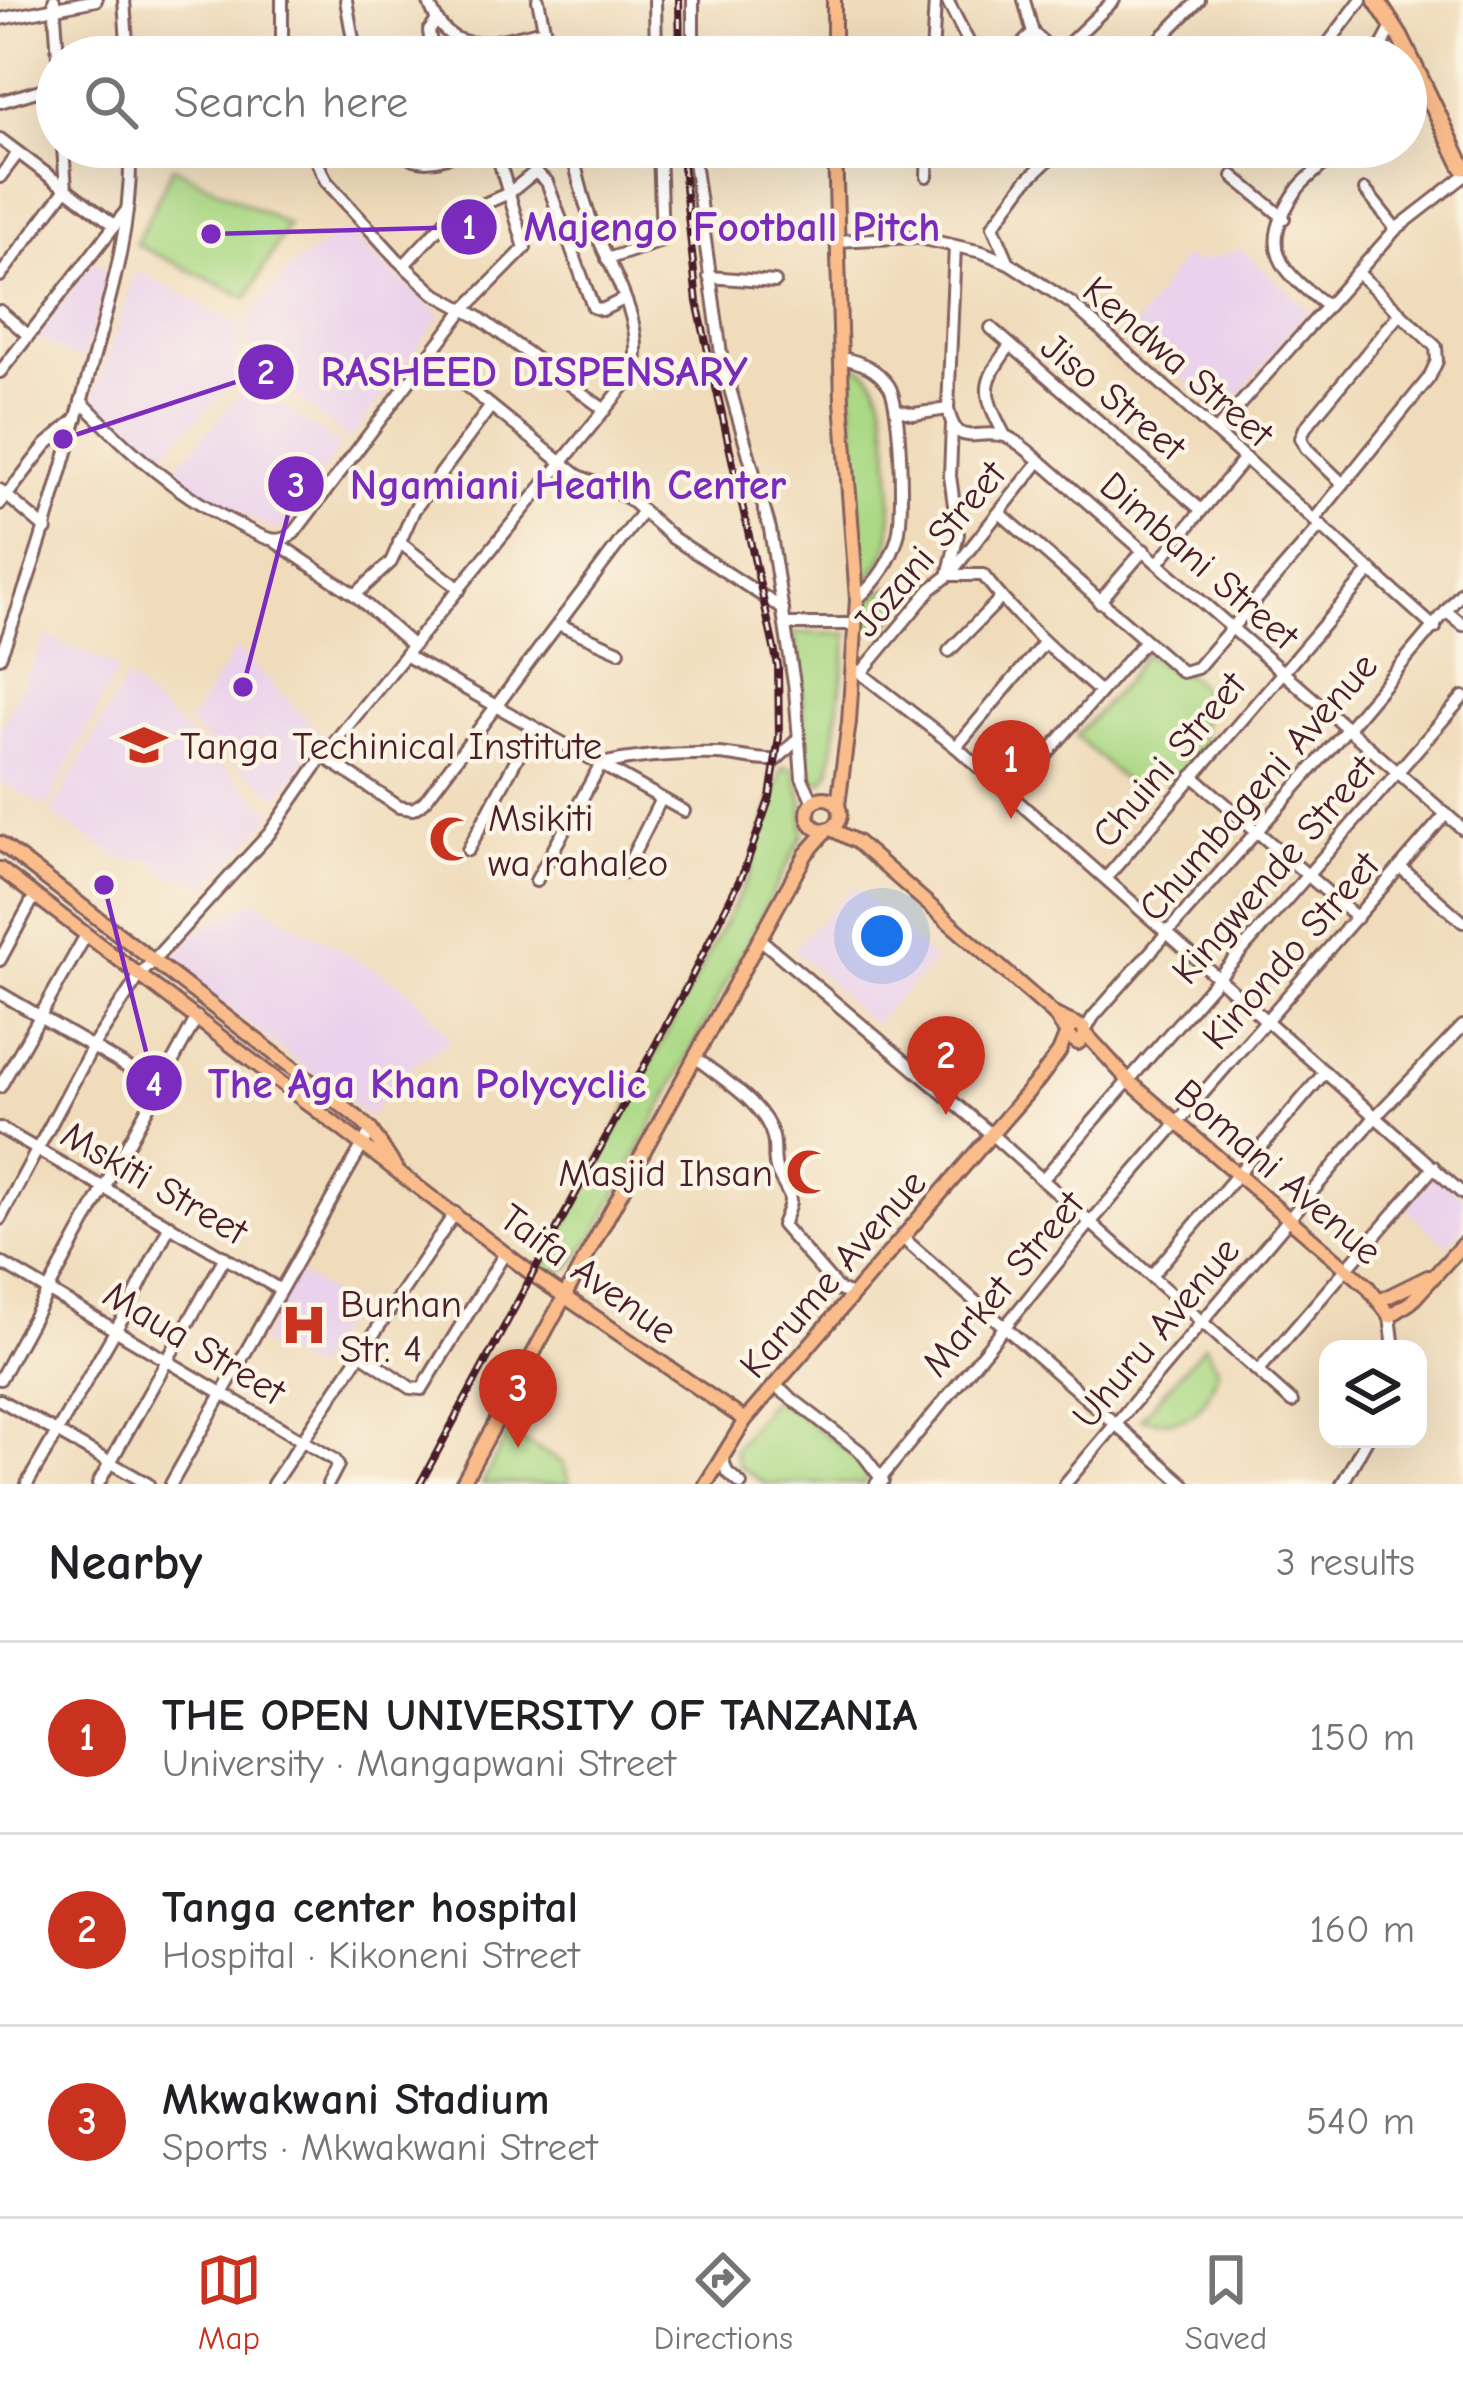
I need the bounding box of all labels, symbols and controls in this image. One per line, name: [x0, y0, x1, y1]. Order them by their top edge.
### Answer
search box: [36, 36, 1427, 168]
icon: search: [78, 69, 144, 135]
text: Search here: [174, 76, 408, 128]
callout: Majengo Football Pitch: [439, 188, 964, 266]
text: Majengo Football Pitch: [524, 203, 940, 252]
text: 1: [462, 207, 476, 248]
street label: Kendwa Street: [1074, 267, 1284, 458]
street label: Jiso Street: [1032, 324, 1196, 472]
callout: RASHEED DISPENSARY: [236, 333, 771, 411]
text: RASHEED DISPENSARY: [320, 348, 748, 397]
text: 2: [257, 352, 275, 393]
callout: Ngamiani Heatlh Center: [266, 445, 810, 523]
street label: Jozani Street: [843, 451, 1017, 646]
text: Ngamiani Heatlh Center: [350, 461, 786, 510]
street label: Dimbani Street: [1091, 463, 1309, 661]
text: 3: [287, 465, 305, 506]
street label: Chumbageni Avenue: [1129, 644, 1387, 930]
street label: Chuini Street: [1083, 662, 1257, 857]
school or university icon: Tanga Techinical Institute: [119, 720, 169, 770]
pin: 1: [972, 720, 1050, 819]
place label: Tanga Techinical Institute: [180, 724, 602, 769]
street label: Kingwende Street: [1163, 745, 1387, 993]
place label: Msikiti wa rahaleo: [488, 796, 668, 886]
mosque icon: Msikiti wa rahaleo: [427, 814, 477, 864]
street label: Kinondo Street: [1193, 842, 1390, 1059]
your location: [852, 906, 912, 966]
pin: 2: [907, 1016, 985, 1115]
callout: The Aga Khan Polycyclic: [124, 1044, 670, 1122]
text: The Aga Khan Polycyclic: [208, 1060, 646, 1109]
text: 4: [146, 1064, 162, 1105]
street label: Bomani Avenue: [1165, 1070, 1391, 1274]
street label: Mskiti Street: [53, 1112, 257, 1256]
mosque icon: Masjid Ihsan: [784, 1147, 834, 1197]
place label: Masjid Ihsan: [558, 1151, 773, 1196]
street label: Karume Avenue: [731, 1161, 936, 1387]
street label: Market Street: [913, 1181, 1095, 1386]
street label: Taifa Avenue: [491, 1195, 685, 1353]
street label: Uhuru Avenue: [1063, 1228, 1249, 1437]
street label: Maua Street: [95, 1272, 295, 1416]
place label: Burhan Str. 4: [340, 1282, 462, 1372]
hospital icon: Burhan Str. 4: [279, 1300, 329, 1350]
map controls: [1319, 1340, 1427, 1448]
button: layers: [1319, 1340, 1427, 1448]
pin: 3: [479, 1349, 557, 1448]
text: Nearby: [48, 1533, 202, 1592]
text: 3 results: [1276, 1540, 1415, 1585]
text: THE OPEN UNIVERSITY OF TANZANIA: [162, 1689, 917, 1741]
text: 1: [79, 1715, 95, 1760]
text: 150 m: [1309, 1715, 1415, 1760]
text: University · Mangapwani Street: [162, 1741, 676, 1786]
text: Tanga center hospital: [162, 1881, 578, 1933]
text: 2: [77, 1907, 97, 1952]
text: 160 m: [1309, 1907, 1415, 1952]
text: Hospital · Kikoneni Street: [162, 1933, 580, 1978]
text: Mkwakwani Stadium: [162, 2073, 550, 2125]
text: 3: [77, 2099, 97, 2144]
text: 540 m: [1306, 2099, 1415, 2144]
text: Sports · Mkwakwani Street: [162, 2125, 598, 2170]
tab: Map: [196, 2247, 262, 2357]
tab: Directions: [654, 2247, 793, 2357]
tab: Saved: [1185, 2247, 1267, 2357]

